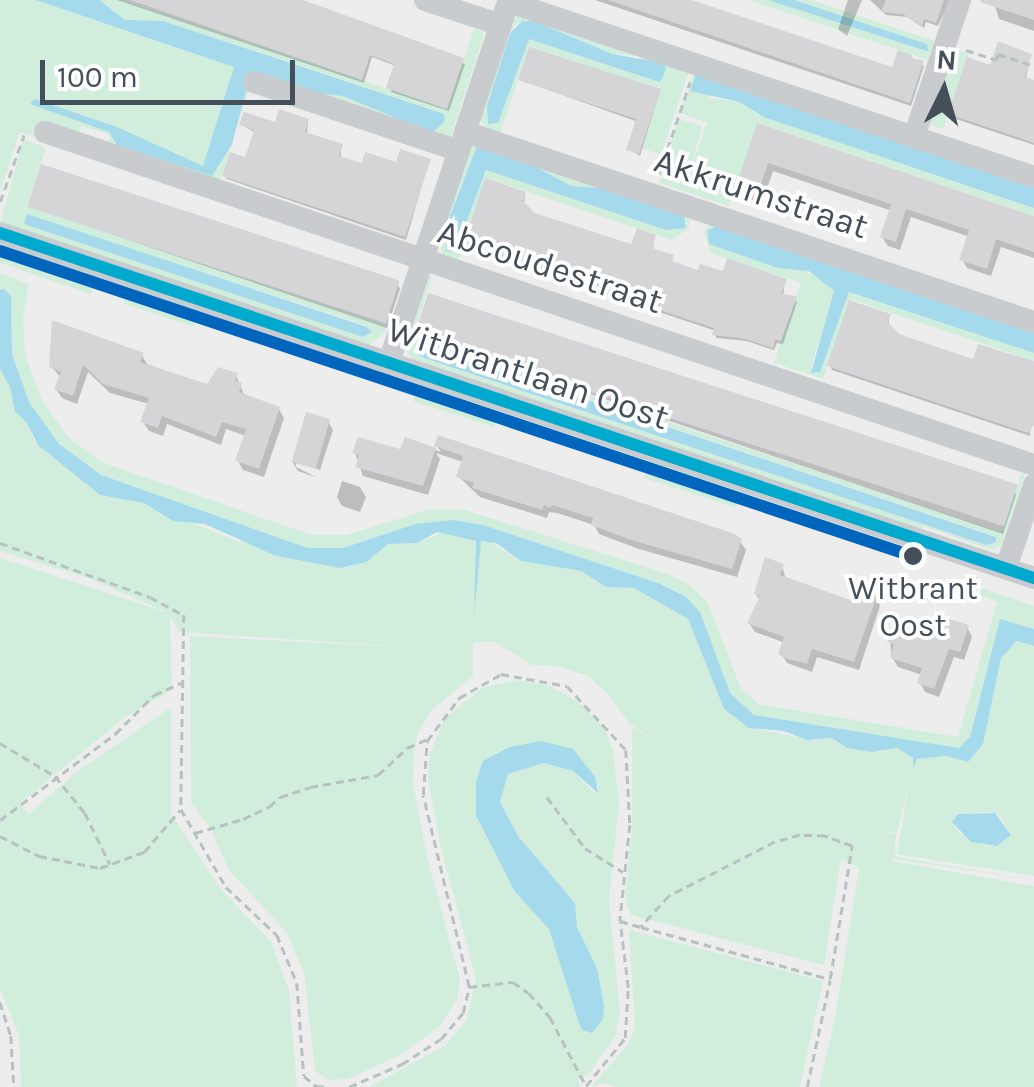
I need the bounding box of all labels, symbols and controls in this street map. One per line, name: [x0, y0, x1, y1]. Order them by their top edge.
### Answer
scale bar: [45, 40, 300, 102]
north arrow: [894, 40, 994, 140]
text: N: [935, 42, 958, 77]
text: 100 m: [57, 59, 138, 95]
street label: Akkrumstraat: [649, 140, 873, 248]
street label: Abcoudestraat: [432, 211, 668, 323]
street label: Witbrantlaan Oost: [382, 309, 674, 439]
marker: Witbrant Oost: [903, 546, 923, 566]
place label: Witbrant Oost: [848, 571, 978, 646]

